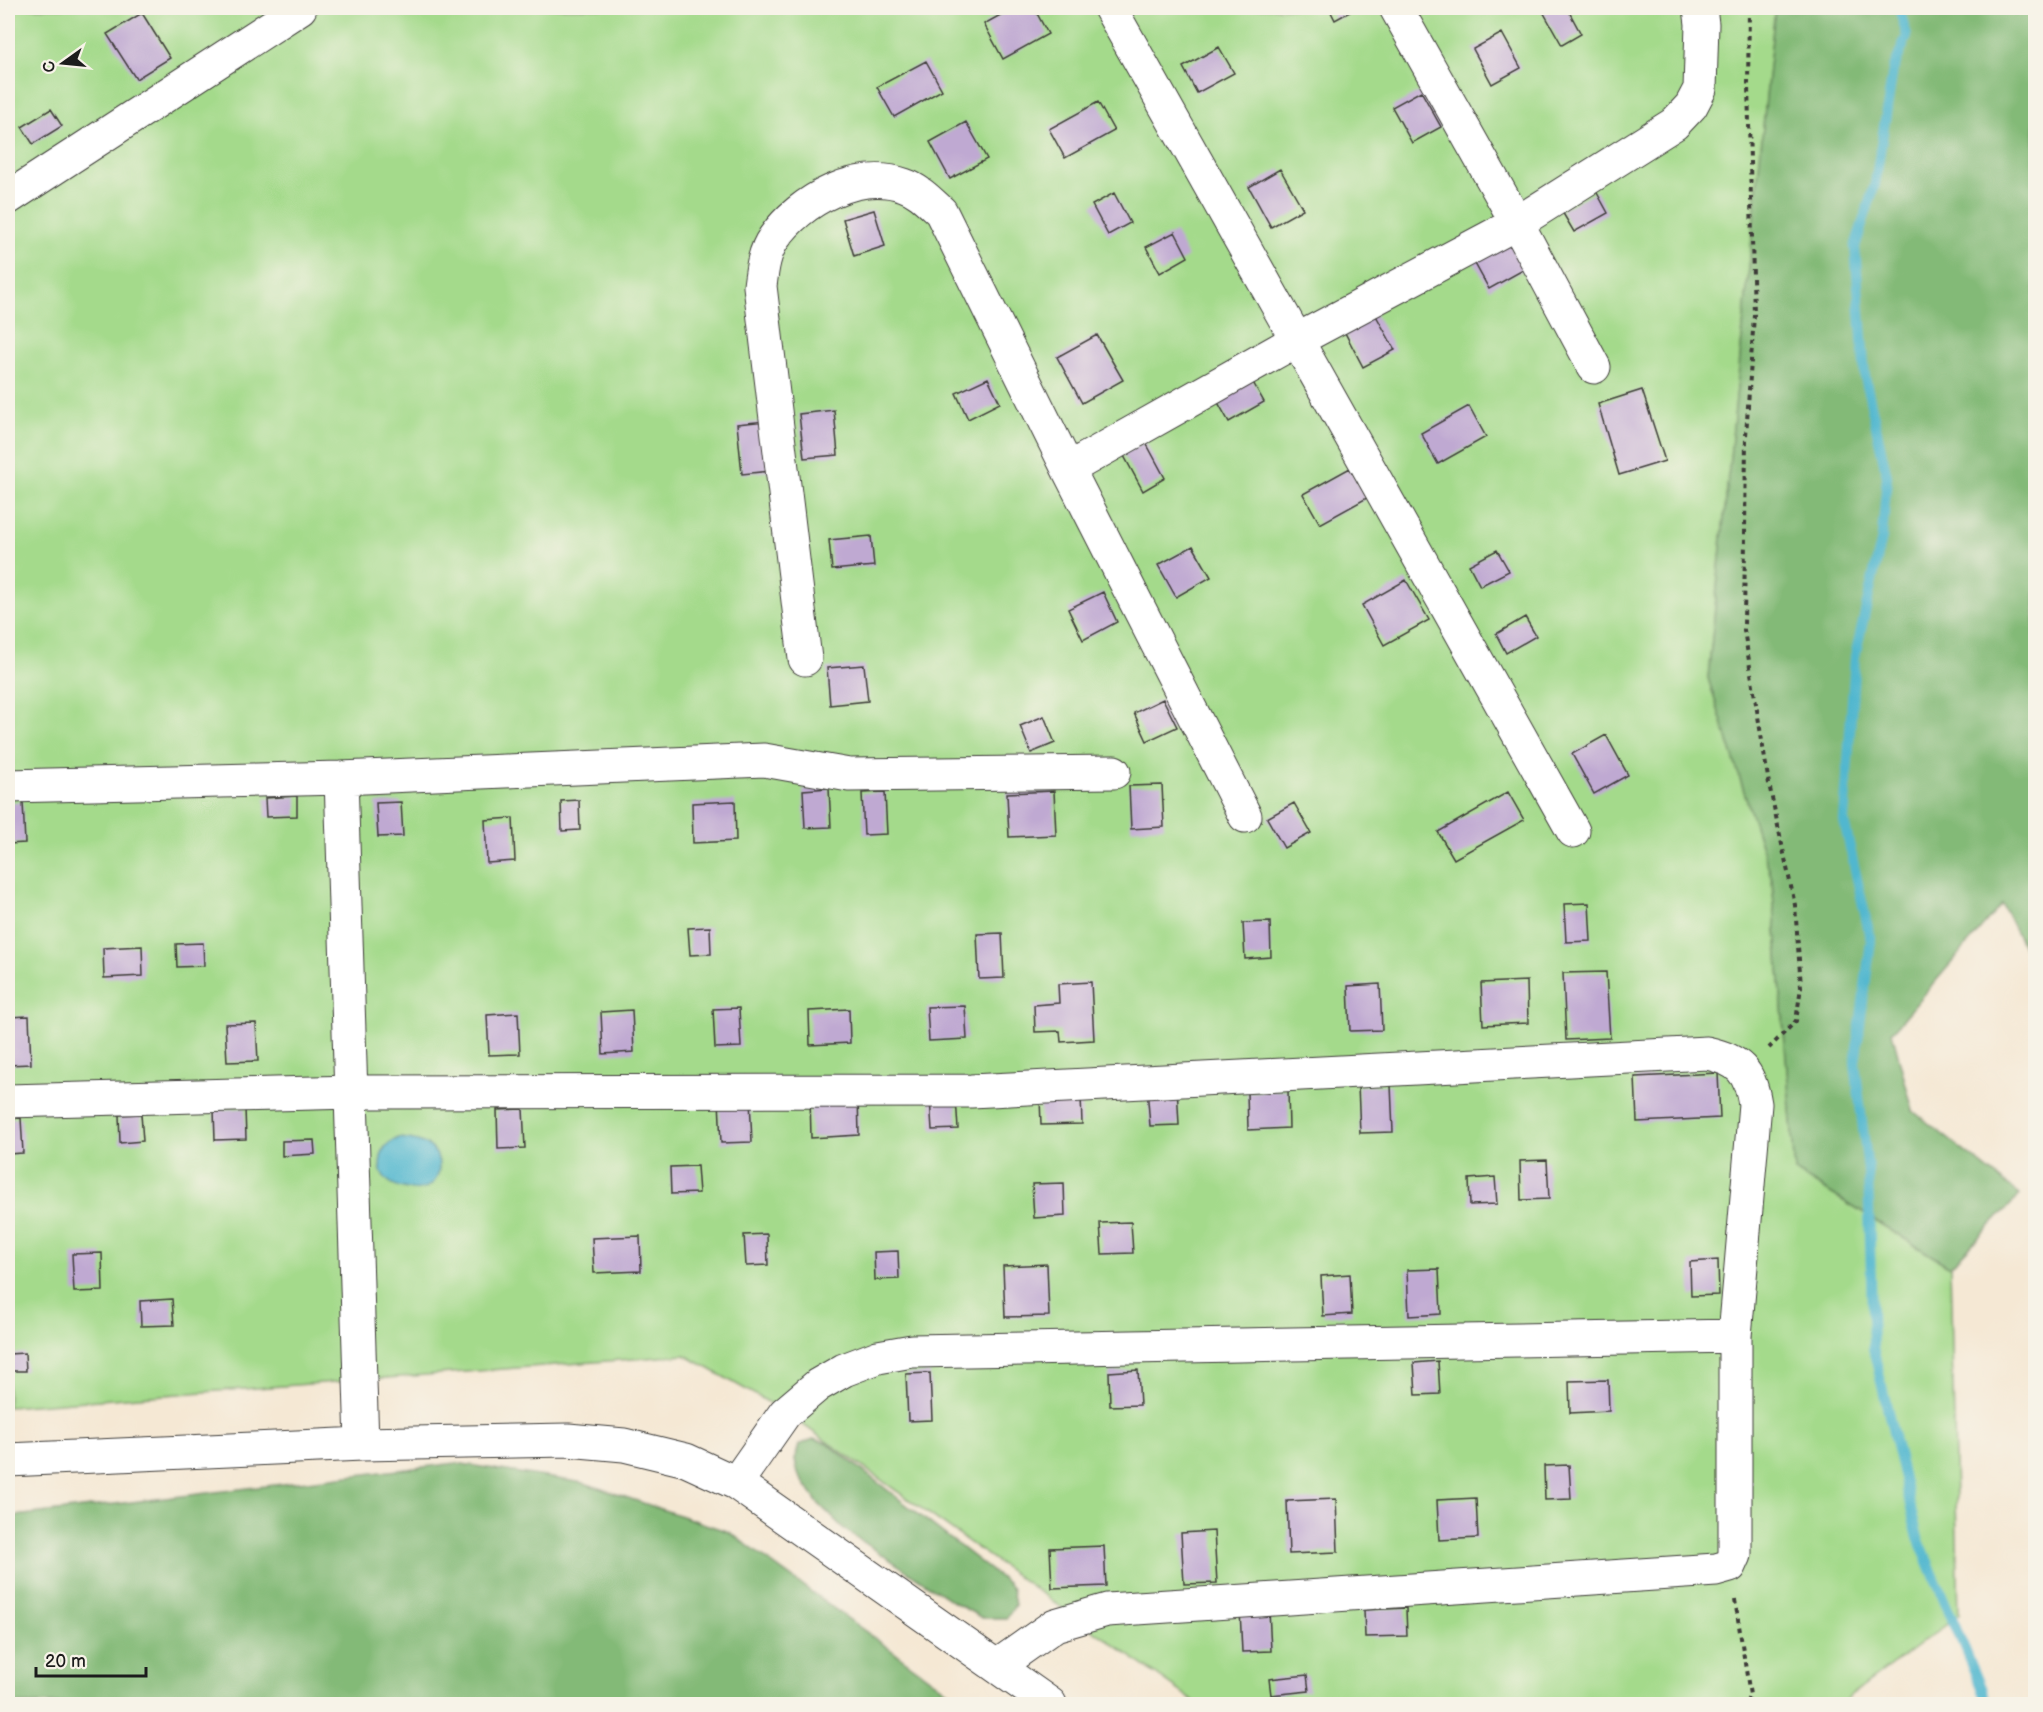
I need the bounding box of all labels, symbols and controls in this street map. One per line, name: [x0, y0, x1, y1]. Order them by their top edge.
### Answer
north arrow: [33, 33, 93, 93]
text: С: [39, 59, 61, 74]
scale bar: [36, 1640, 146, 1678]
text: 20 m: [45, 1651, 86, 1672]

